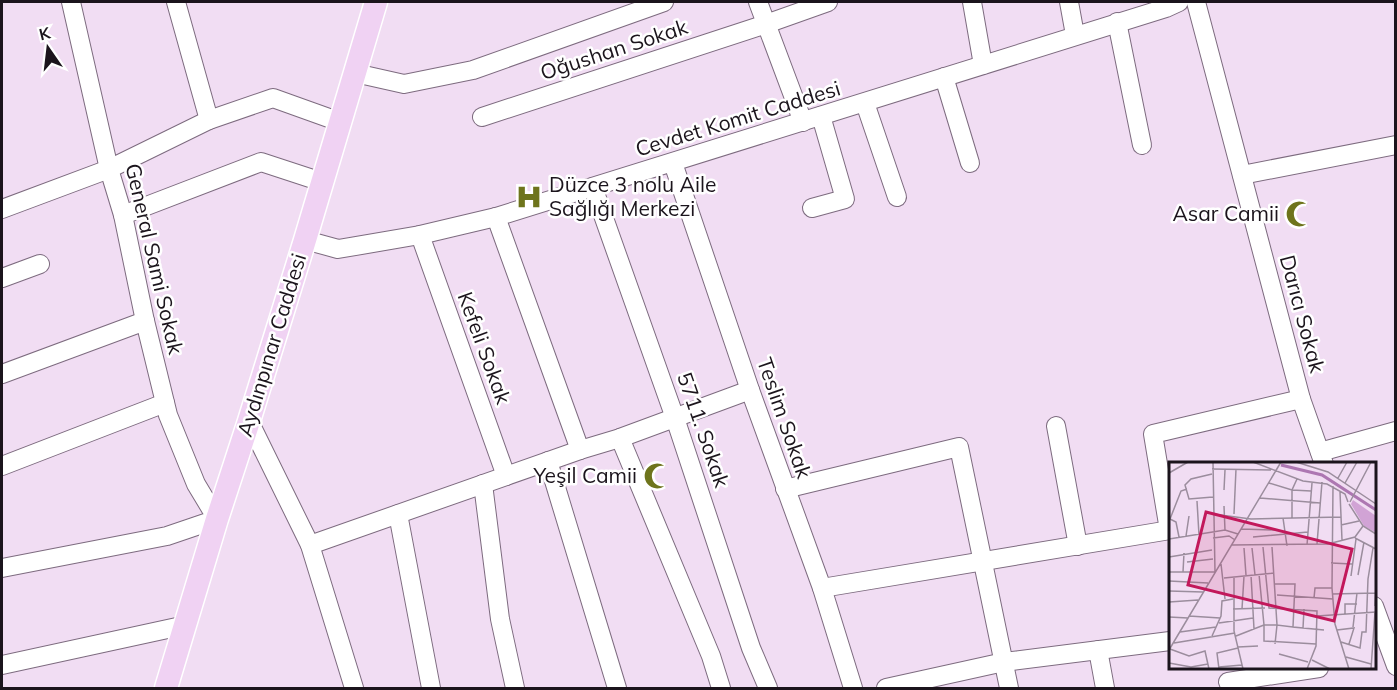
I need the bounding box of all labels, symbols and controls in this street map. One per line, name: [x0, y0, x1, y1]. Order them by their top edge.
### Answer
street label: Oğushan Sokak: [537, 13, 691, 85]
north arrow: [18, 18, 78, 78]
text: K: [37, 22, 53, 44]
street label: Cevdet Komit Caddesi: [632, 75, 843, 162]
street label: General Sami Sokak: [120, 161, 190, 357]
place label: Düzce 3 nolu Aile Sağlığı Merkezi: [549, 171, 716, 221]
hospital icon: Düzce 3 nolu Aile Sağlığı Merkezi: [514, 182, 544, 212]
mosque icon: Asar Camii: [1284, 199, 1314, 229]
place label: Asar Camii: [1173, 200, 1279, 226]
street label: Aydınpınar Caddesi: [231, 250, 311, 439]
street label: Darıcı Sokak: [1275, 252, 1331, 376]
street label: Kefeli Sokak: [453, 288, 517, 407]
street label: Teslim Sokak: [752, 354, 818, 482]
street label: 5711. Sokak: [672, 369, 736, 491]
mosque icon: Yeşil Camii: [642, 461, 672, 491]
place label: Yeşil Camii: [533, 462, 637, 488]
inset map: [1169, 462, 1376, 669]

